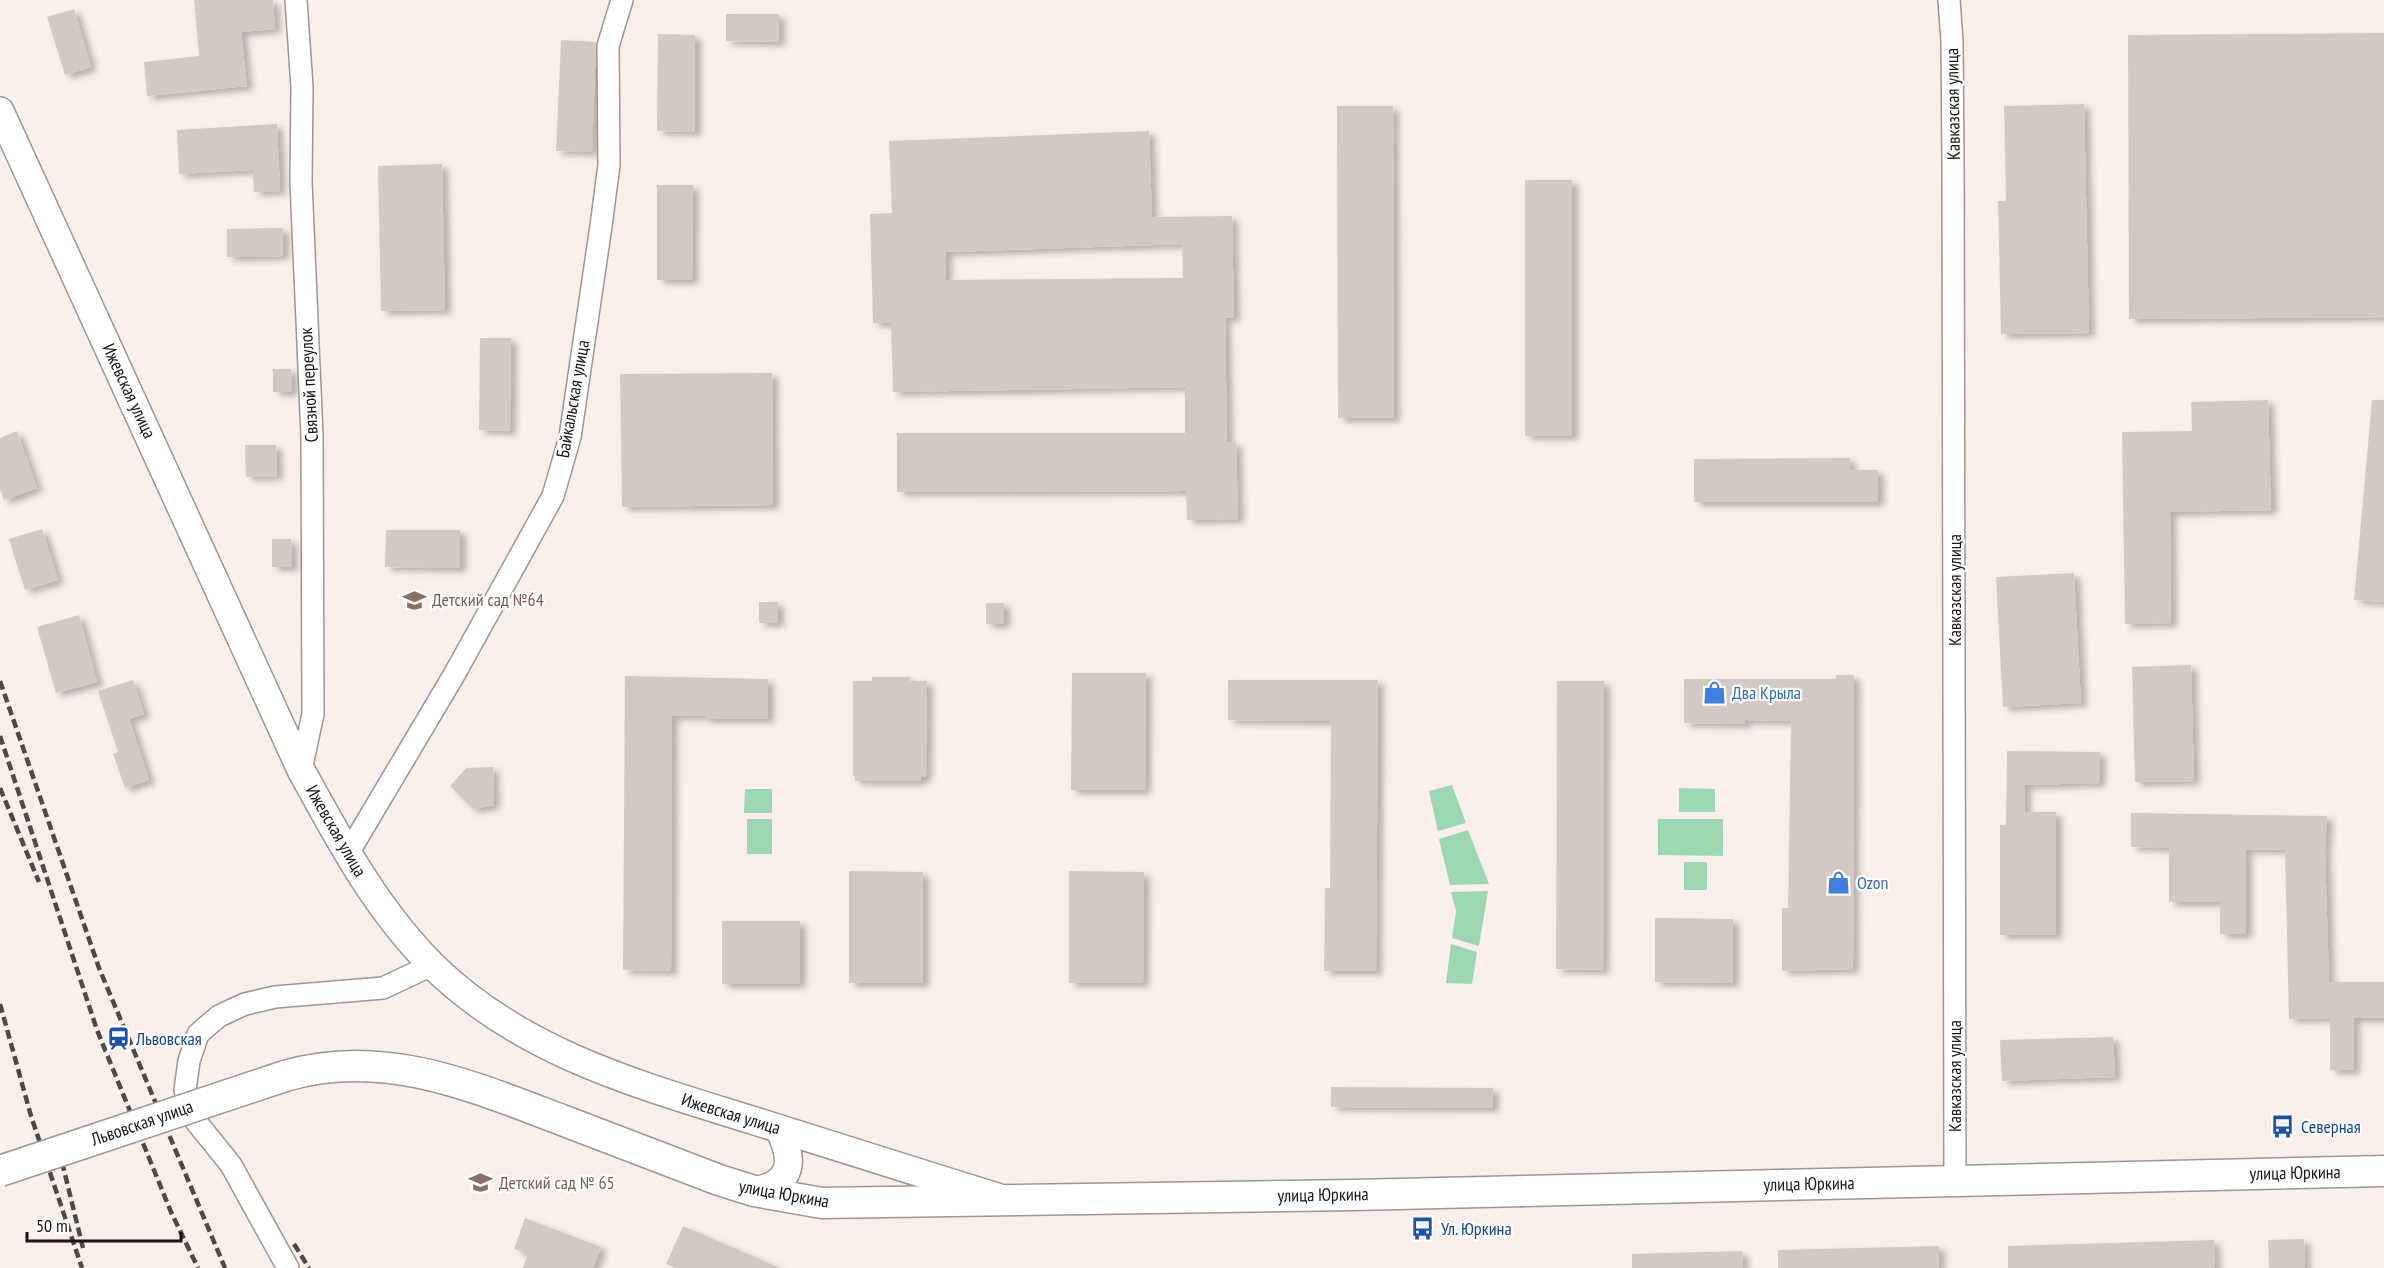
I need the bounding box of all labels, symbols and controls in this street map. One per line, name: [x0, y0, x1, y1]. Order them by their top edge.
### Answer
street label: Кавказская улица: [1940, 48, 1965, 160]
street label: Связной переулок: [294, 327, 323, 443]
street label: Байкальская улица: [551, 338, 594, 460]
street label: Ижевская улица: [97, 340, 161, 442]
street label: Кавказская улица: [1943, 534, 1966, 646]
school or university icon: Детский сад №64: [401, 587, 427, 613]
place label: Детский сад №64: [432, 588, 544, 611]
shop icon: Два Крыла: [1701, 680, 1727, 706]
place label: Два Крыла: [1732, 681, 1801, 704]
street label: Ижевская улица: [301, 781, 372, 881]
shop icon: Ozon: [1826, 870, 1852, 896]
place label: Ozon: [1857, 871, 1889, 894]
street label: Кавказская улица: [1943, 1020, 1966, 1132]
station icon: Львовская: [105, 1026, 131, 1052]
place label: Львовская: [135, 1027, 202, 1050]
street label: Ижевская улица: [679, 1088, 783, 1139]
street label: Львовская улица: [87, 1094, 196, 1151]
bus stop icon: Северная: [2270, 1114, 2296, 1140]
place label: Северная: [2301, 1115, 2361, 1138]
street label: улица Юркина: [2249, 1160, 2341, 1185]
school or university icon: Детский сад № 65: [468, 1170, 494, 1196]
place label: Детский сад № 65: [499, 1171, 615, 1194]
street label: улица Юркина: [1763, 1171, 1855, 1196]
street label: улица Юркина: [737, 1174, 831, 1213]
street label: улица Юркина: [1277, 1182, 1369, 1207]
scale bar: [27, 1205, 182, 1243]
text: 50 m: [36, 1214, 68, 1237]
bus stop icon: Ул. Юркина: [1410, 1216, 1436, 1242]
place label: Ул. Юркина: [1441, 1217, 1512, 1240]

